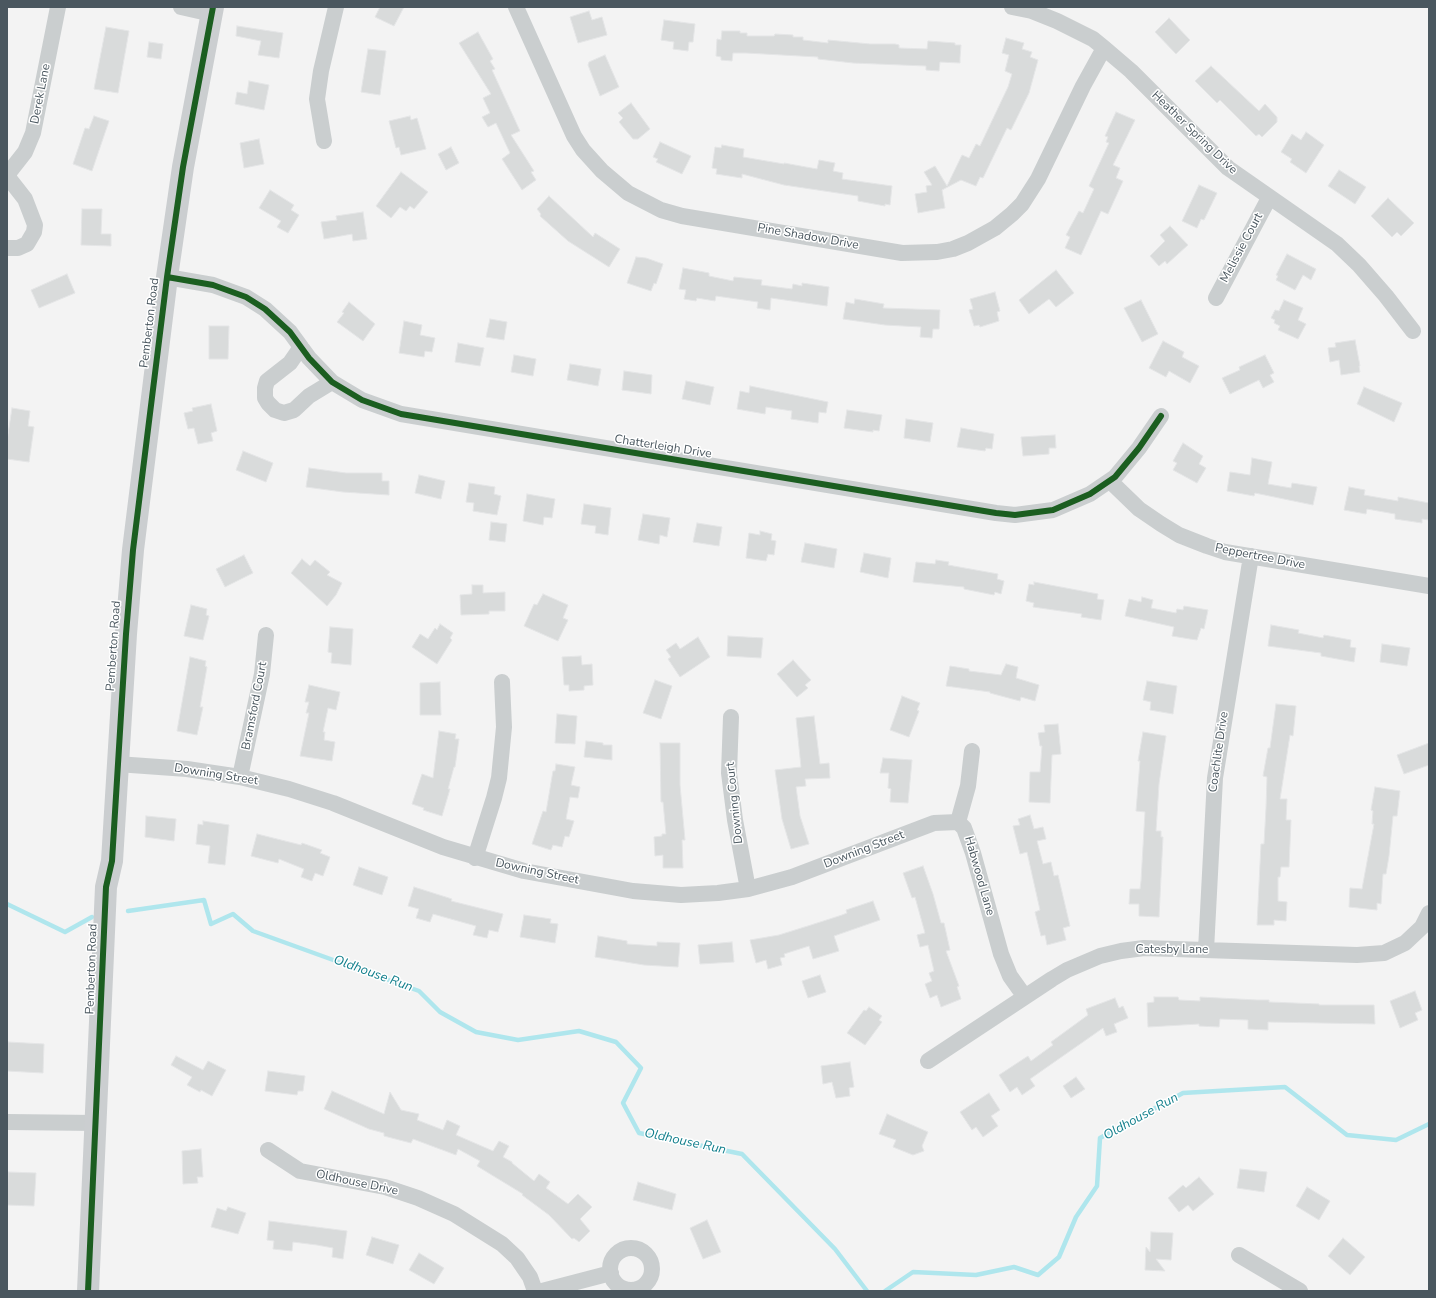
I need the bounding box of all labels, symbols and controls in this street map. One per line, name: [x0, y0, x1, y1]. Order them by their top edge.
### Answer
street label: Derek Lane: [28, 63, 54, 125]
street label: Heather Spring Drive: [1148, 88, 1240, 178]
street label: Melissie Court: [1218, 211, 1266, 285]
street label: Pine Shadow Drive: [756, 221, 860, 253]
street label: Pemberton Road: [137, 277, 163, 369]
street label: Chatterleigh Drive: [613, 432, 713, 462]
street label: Peppertree Drive: [1214, 541, 1306, 573]
street label: Pemberton Road: [104, 600, 124, 692]
street label: Bramsford Court: [239, 661, 271, 751]
street label: Coachlite Drive: [1206, 711, 1232, 793]
street label: Downing Street: [173, 761, 259, 789]
street label: Downing Court: [724, 761, 746, 845]
street label: Downing Street: [822, 828, 906, 872]
street label: Habwood Lane: [961, 835, 997, 917]
street label: Downing Street: [494, 856, 580, 888]
street label: Pemberton Road: [83, 923, 101, 1015]
street label: Catesby Lane: [1136, 943, 1208, 957]
water label: Oldhouse Run: [331, 952, 415, 996]
water label: Oldhouse Run: [1101, 1090, 1181, 1144]
water label: Oldhouse Run: [643, 1126, 727, 1158]
street label: Oldhouse Drive: [315, 1167, 399, 1199]

